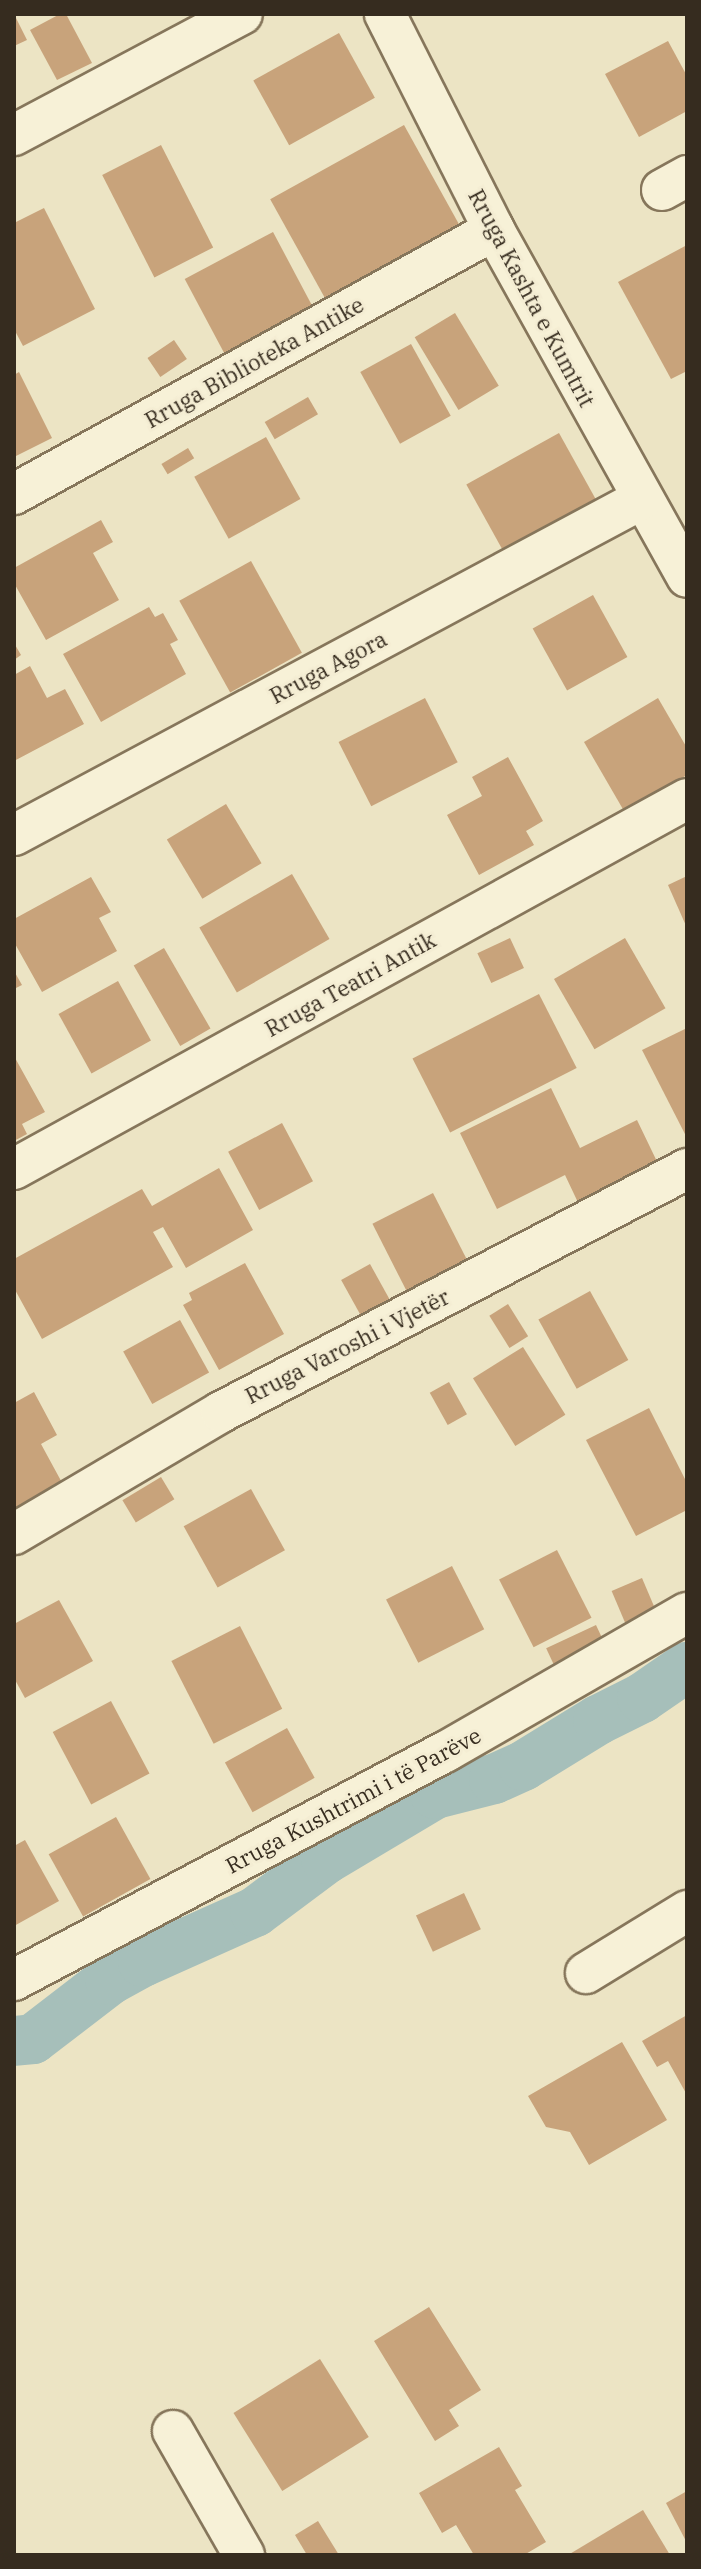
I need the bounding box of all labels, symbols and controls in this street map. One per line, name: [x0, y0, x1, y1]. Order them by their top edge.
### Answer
street label: Rruga Kashta e Kumtrit: [463, 185, 601, 411]
street label: Rruga Biblioteka Antike: [140, 291, 368, 433]
street label: Rruga Agora: [265, 625, 391, 709]
street label: Rruga Teatri Antik: [260, 926, 440, 1042]
street label: Rruga Varoshi i Vjetër: [241, 1283, 453, 1409]
street label: Rruga Kushtrimi i të Parëve: [221, 1721, 485, 1879]

